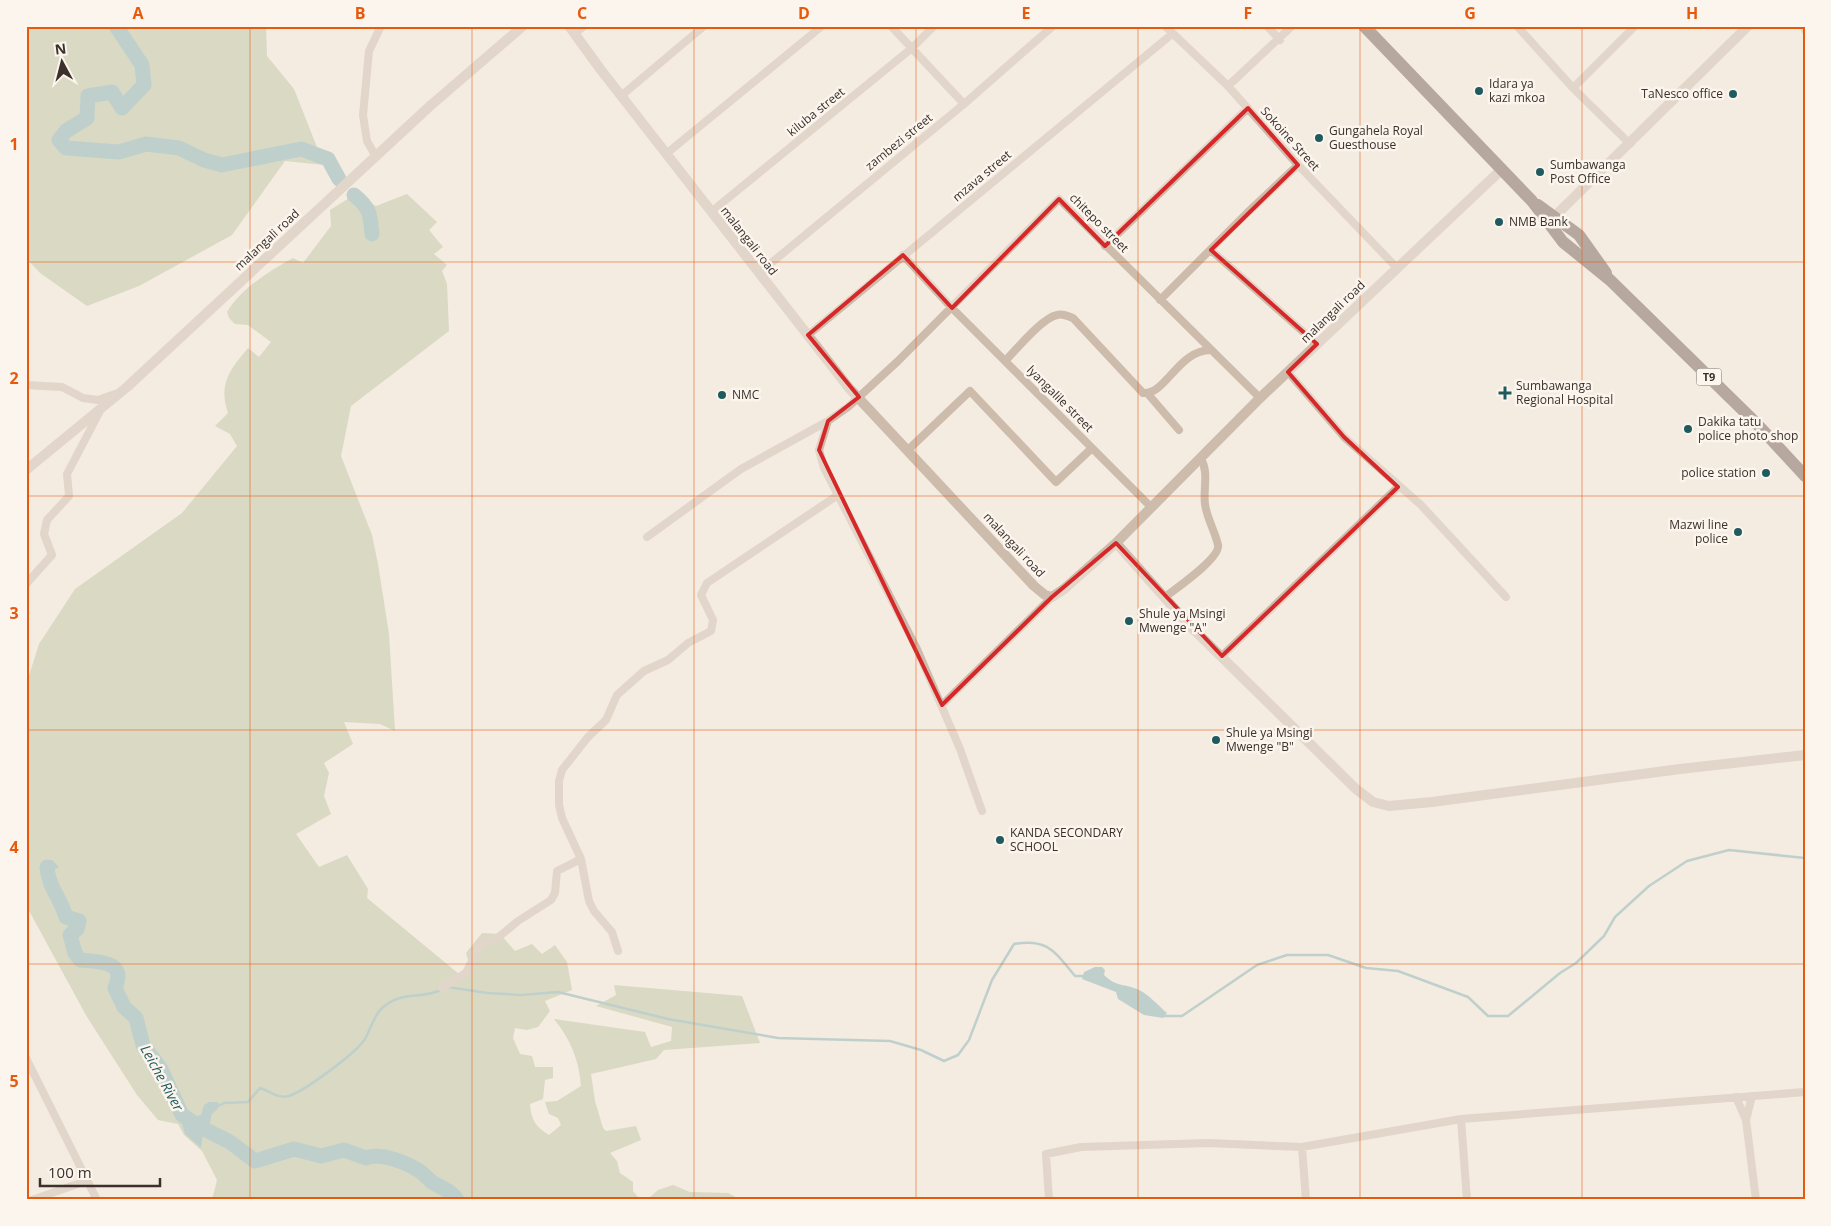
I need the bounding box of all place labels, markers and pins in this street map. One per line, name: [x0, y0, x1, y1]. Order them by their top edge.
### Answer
place label: Idara ya kazi mkoa: [1489, 75, 1545, 106]
marker: Idara ya kazi mkoa: [1473, 85, 1485, 97]
place label: TaNesco office: [1641, 85, 1723, 102]
marker: TaNesco office: [1727, 88, 1739, 100]
place label: Gungahela Royal Guesthouse: [1329, 122, 1423, 153]
marker: Gungahela Royal Guesthouse: [1313, 132, 1325, 144]
place label: Sumbawanga Post Office: [1550, 156, 1626, 187]
marker: Sumbawanga Post Office: [1534, 166, 1546, 178]
place label: NMB Bank: [1509, 213, 1568, 230]
marker: NMB Bank: [1493, 216, 1505, 228]
place label: Sumbawanga Regional Hospital: [1516, 377, 1613, 408]
place label: NMC: [732, 386, 760, 403]
marker: Sumbawanga Regional Hospital: [1498, 386, 1512, 400]
marker: NMC: [716, 389, 728, 401]
place label: Dakika tatu police photo shop: [1698, 413, 1798, 444]
marker: Dakika tatu police photo shop: [1682, 423, 1694, 435]
place label: police station: [1681, 464, 1756, 481]
marker: police station: [1760, 467, 1772, 479]
place label: Mazwi line police: [1669, 516, 1728, 547]
marker: Mazwi line police: [1732, 526, 1744, 538]
place label: Shule ya Msingi Mwenge "A": [1139, 605, 1225, 636]
marker: Shule ya Msingi Mwenge "A": [1123, 615, 1135, 627]
place label: Shule ya Msingi Mwenge "B": [1226, 724, 1312, 755]
marker: Shule ya Msingi Mwenge "B": [1210, 734, 1222, 746]
place label: KANDA SECONDARY SCHOOL: [1010, 824, 1123, 855]
marker: KANDA SECONDARY SCHOOL: [994, 834, 1006, 846]

